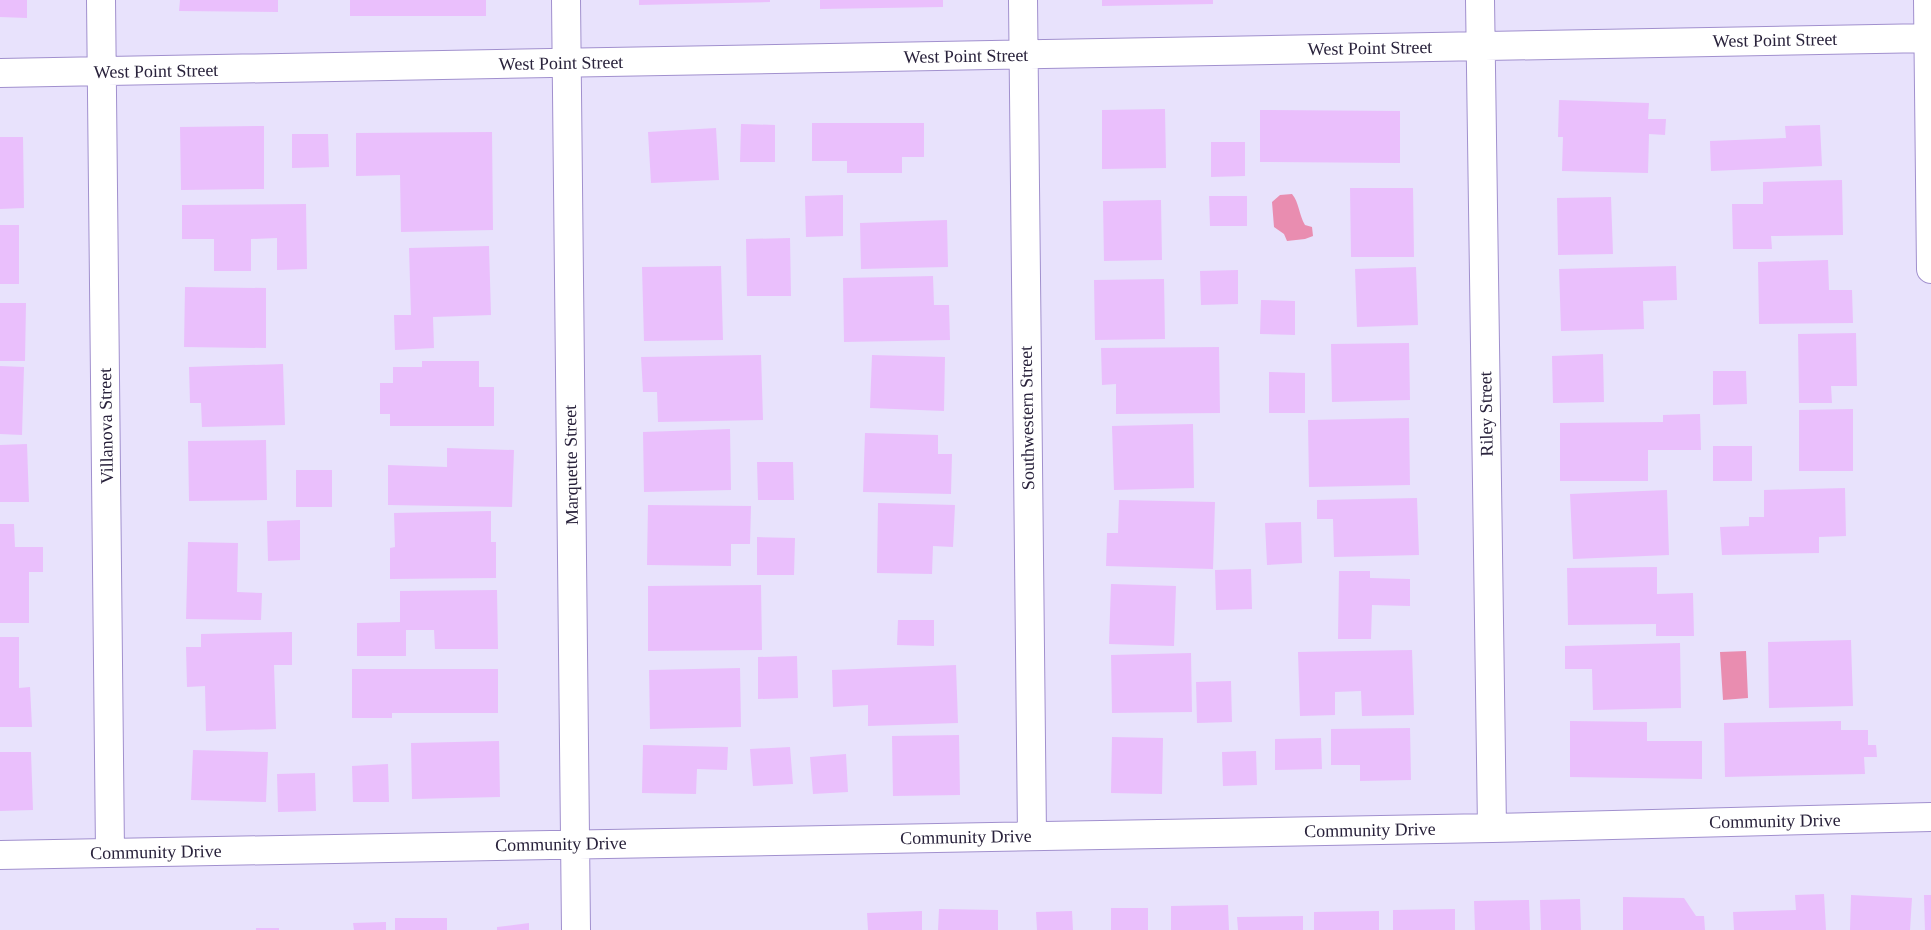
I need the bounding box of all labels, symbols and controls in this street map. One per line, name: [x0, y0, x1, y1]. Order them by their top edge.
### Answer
street label: West Point Street: [1713, 29, 1837, 51]
street label: West Point Street: [1308, 37, 1432, 59]
street label: West Point Street: [904, 45, 1028, 67]
street label: West Point Street: [499, 52, 623, 74]
street label: West Point Street: [94, 60, 218, 82]
street label: Southwestern Street: [1016, 346, 1038, 490]
street label: Villanova Street: [95, 368, 117, 484]
street label: Riley Street: [1475, 371, 1497, 457]
street label: Marquette Street: [560, 405, 582, 525]
street label: Community Drive: [1709, 810, 1841, 832]
street label: Community Drive: [1304, 819, 1436, 841]
street label: Community Drive: [900, 826, 1032, 848]
street label: Community Drive: [495, 833, 627, 855]
street label: Community Drive: [90, 841, 222, 863]

